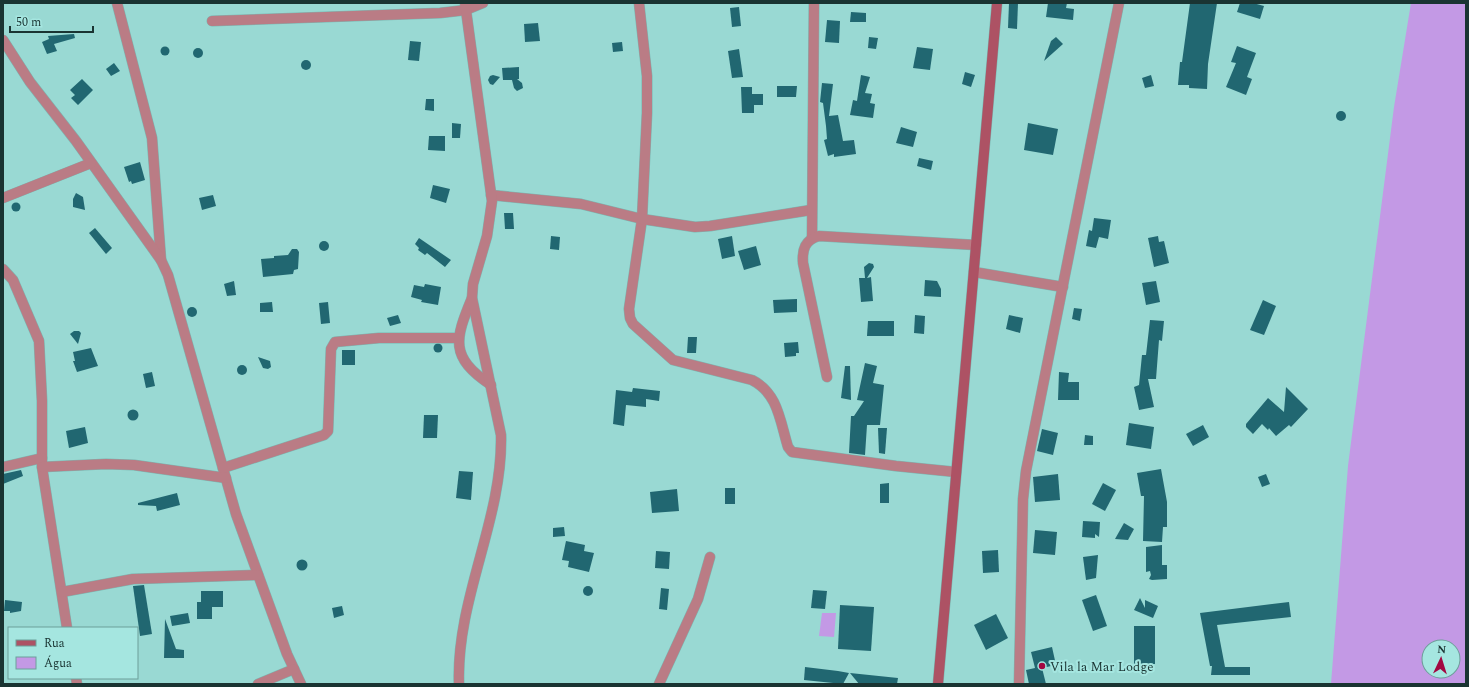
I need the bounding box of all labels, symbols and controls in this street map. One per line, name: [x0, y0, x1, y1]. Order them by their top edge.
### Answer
scale bar: [10, 8, 93, 34]
text: 50 m: [16, 13, 41, 32]
legend: [8, 627, 138, 679]
text: Rua: [44, 634, 65, 653]
north arrow: [1421, 639, 1461, 679]
text: N: [1437, 641, 1447, 658]
text: Água: [44, 654, 72, 673]
place label: Vila la Mar Lodge: [1050, 657, 1154, 677]
marker: Vila la Mar Lodge: [1037, 661, 1047, 671]

